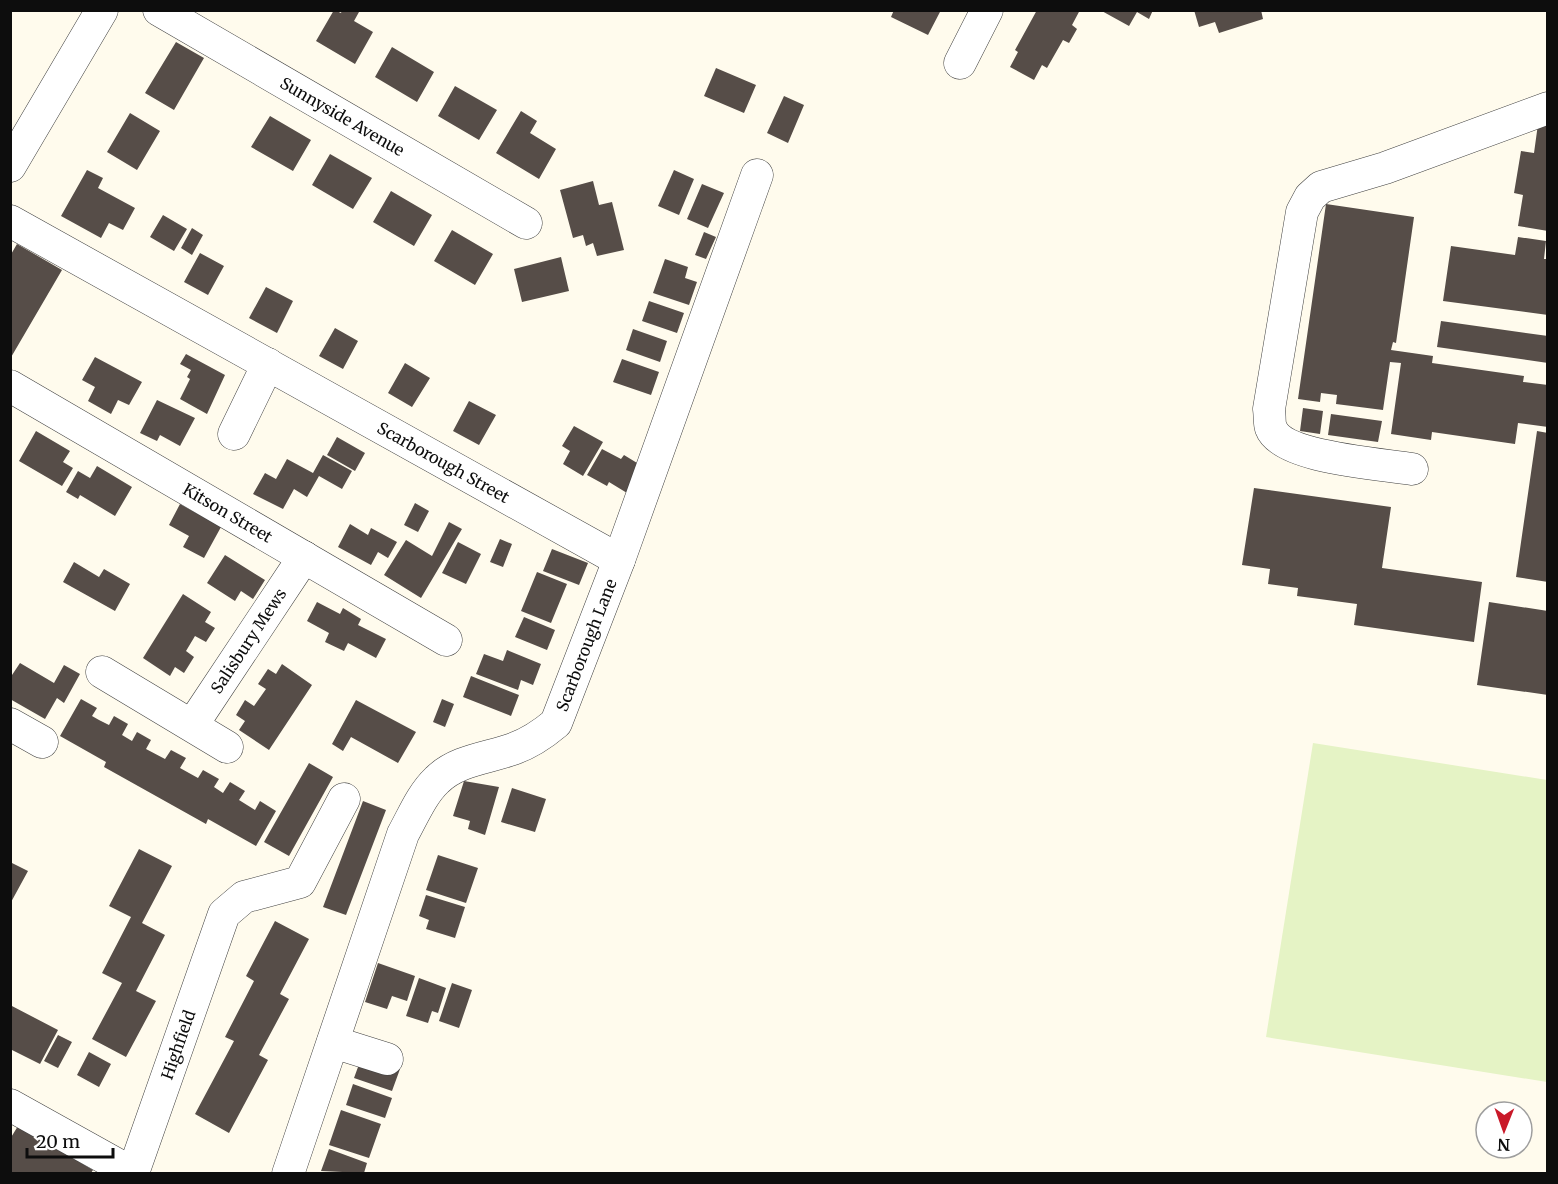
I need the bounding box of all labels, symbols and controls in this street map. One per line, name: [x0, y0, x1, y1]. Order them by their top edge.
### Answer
street label: Sunnyside Avenue: [277, 73, 408, 160]
street label: Scarborough Street: [374, 417, 514, 507]
street label: Kitson Street: [179, 479, 277, 547]
street label: Scarborough Lane: [551, 576, 621, 714]
street label: Salisbury Mews: [206, 584, 291, 697]
street label: Highfield: [157, 1007, 200, 1082]
north arrow: [1474, 1100, 1534, 1160]
scale bar: [27, 1121, 112, 1159]
text: 20 m: [36, 1130, 80, 1153]
text: N: [1497, 1135, 1510, 1155]

